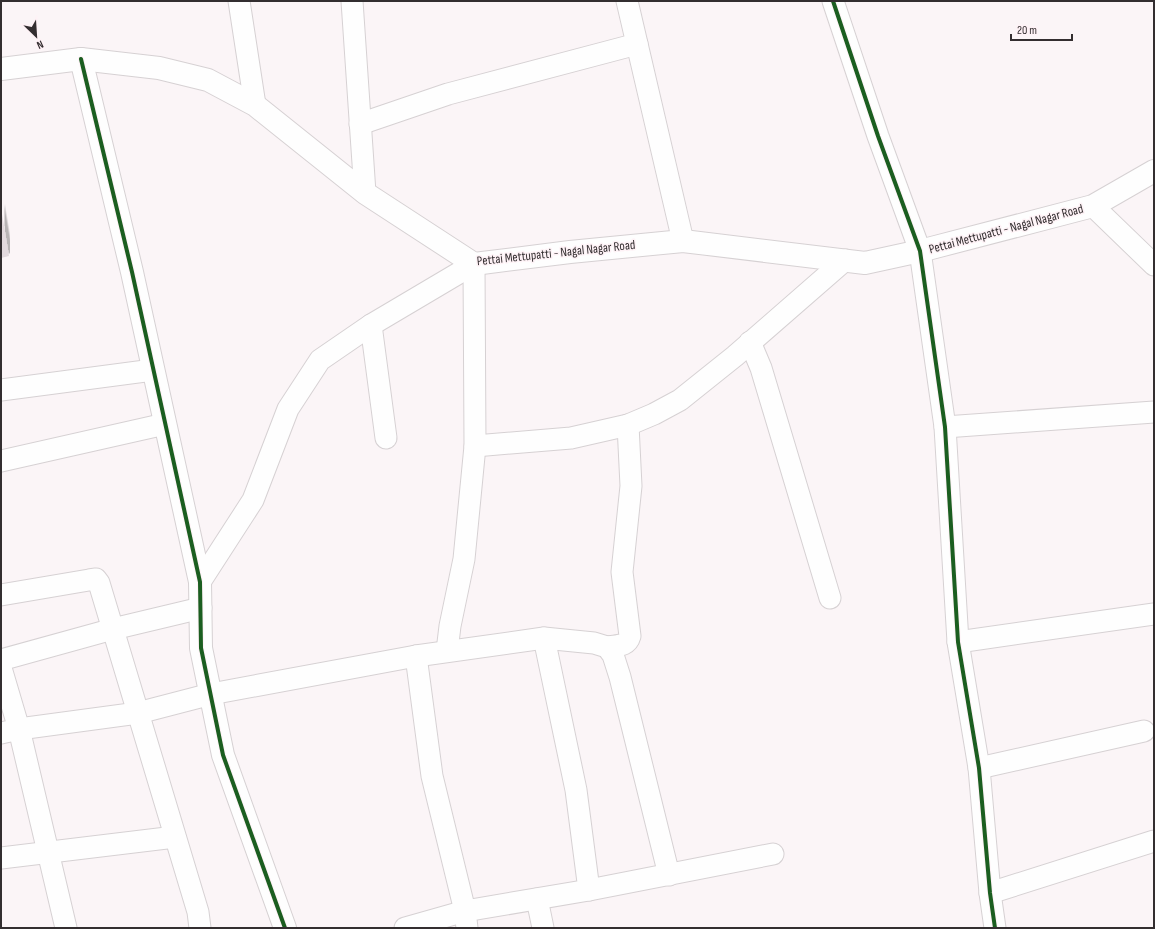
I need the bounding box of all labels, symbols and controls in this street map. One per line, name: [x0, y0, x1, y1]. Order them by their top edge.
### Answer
north arrow: [16, 16, 56, 56]
scale bar: [1011, 16, 1072, 42]
text: 20 m: [1017, 23, 1037, 38]
text: N: [34, 37, 45, 52]
street label: Pettai Mettupatti - Nagal Nagar Road: [927, 201, 1085, 257]
street label: Pettai Mettupatti - Nagal Nagar Road: [476, 237, 636, 269]

